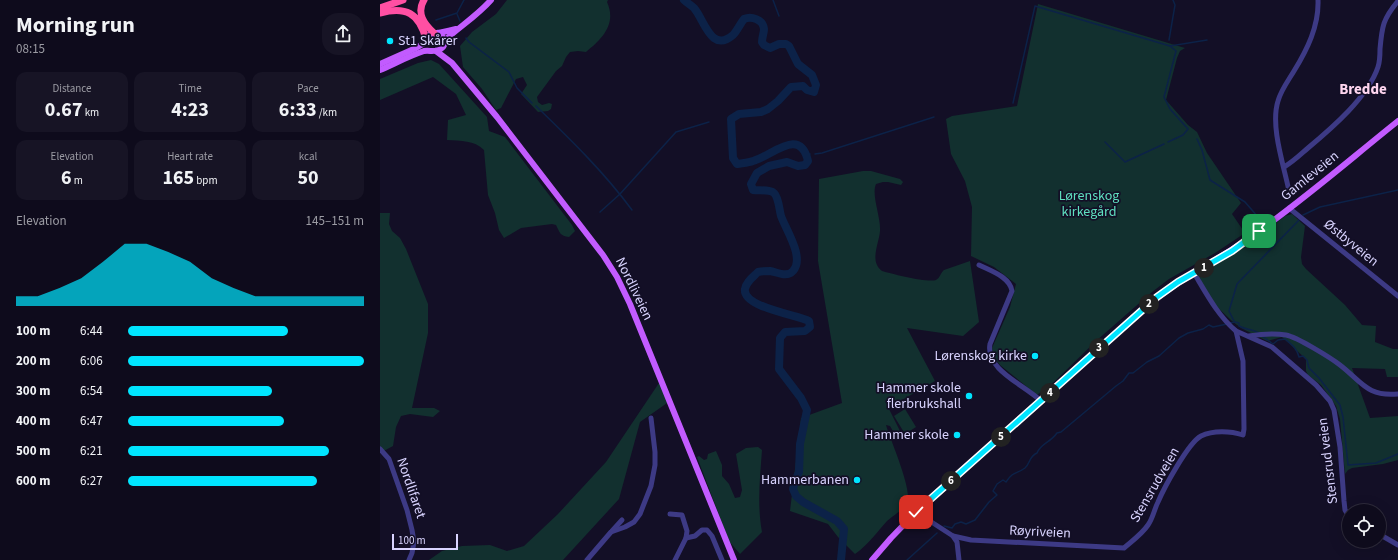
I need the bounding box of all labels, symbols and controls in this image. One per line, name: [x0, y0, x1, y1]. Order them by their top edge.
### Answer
text: Morning run: [16, 9, 135, 41]
button: share: [322, 13, 364, 55]
place label: St1 Skårer: [398, 31, 458, 51]
marker: St1 Skårer: [385, 36, 395, 46]
text: 08:15: [16, 40, 45, 58]
district label: Bredde: [1339, 79, 1387, 100]
text: Distance: [52, 81, 92, 96]
text: Time: [178, 81, 202, 96]
text: Pace: [297, 81, 319, 96]
text: 0.67: [45, 96, 82, 124]
text: 4:23: [171, 96, 209, 124]
text: 6:33: [279, 96, 317, 124]
text: km: [82, 105, 99, 120]
text: /km: [317, 105, 337, 120]
street label: Gamleveien: [1277, 146, 1343, 206]
text: Elevation: [51, 149, 93, 164]
text: Heart rate: [167, 149, 213, 164]
text: kcal: [299, 149, 317, 164]
text: 6: [61, 164, 72, 192]
text: 165: [162, 164, 194, 192]
text: 50: [297, 164, 319, 192]
text: m: [72, 173, 83, 188]
text: bpm: [194, 173, 218, 188]
park label: Lørenskog kirkegård: [1059, 186, 1119, 222]
text: Elevation: [16, 212, 67, 230]
text: 145–151 m: [306, 212, 364, 230]
pin: [1242, 214, 1276, 248]
street label: Østbyveien: [1319, 215, 1383, 271]
icon: arrive: [1248, 220, 1270, 242]
street label: Nordliveien: [610, 254, 658, 324]
pin: 1: [1194, 258, 1214, 278]
text: 1: [1201, 260, 1207, 275]
pin: 2: [1139, 294, 1159, 314]
text: 2: [1146, 296, 1152, 311]
text: 100 m: [16, 322, 50, 340]
text: 6:44: [80, 322, 103, 340]
pin: 3: [1089, 338, 1109, 358]
text: 3: [1096, 340, 1102, 355]
place label: Lørenskog kirke: [935, 346, 1027, 366]
marker: Lørenskog kirke: [1030, 351, 1040, 361]
text: 200 m: [16, 352, 50, 370]
text: 6:06: [80, 352, 103, 370]
place label: Hammer skole flerbrukshall: [876, 378, 961, 414]
text: 300 m: [16, 382, 50, 400]
text: 6:54: [80, 382, 103, 400]
pin: 4: [1040, 383, 1060, 403]
text: 4: [1047, 385, 1053, 400]
marker: Hammer skole flerbrukshall: [964, 391, 974, 401]
text: 400 m: [16, 412, 50, 430]
text: 6:47: [80, 412, 103, 430]
street label: Stensrud veien: [1313, 417, 1343, 505]
place label: Hammer skole: [864, 425, 949, 445]
pin: 5: [991, 427, 1011, 447]
text: 5: [998, 429, 1004, 444]
marker: Hammer skole: [952, 430, 962, 440]
text: 500 m: [16, 442, 50, 460]
text: 6:21: [80, 442, 103, 460]
street label: Stensrudveien: [1125, 444, 1185, 526]
street label: Nordlifaret: [391, 455, 431, 521]
place label: Hammerbanen: [761, 470, 849, 490]
pin: 6: [941, 471, 961, 491]
text: 600 m: [16, 472, 50, 490]
text: 6:27: [80, 472, 103, 490]
text: 6: [948, 473, 954, 488]
marker: Hammerbanen: [852, 475, 862, 485]
pin: [899, 495, 933, 529]
icon: check: [905, 501, 927, 523]
map controls: [1342, 504, 1386, 548]
button: locate: [1342, 504, 1386, 548]
street label: Røyriveien: [1009, 520, 1071, 544]
scale bar: [392, 532, 458, 551]
text: 100 m: [398, 533, 426, 548]

